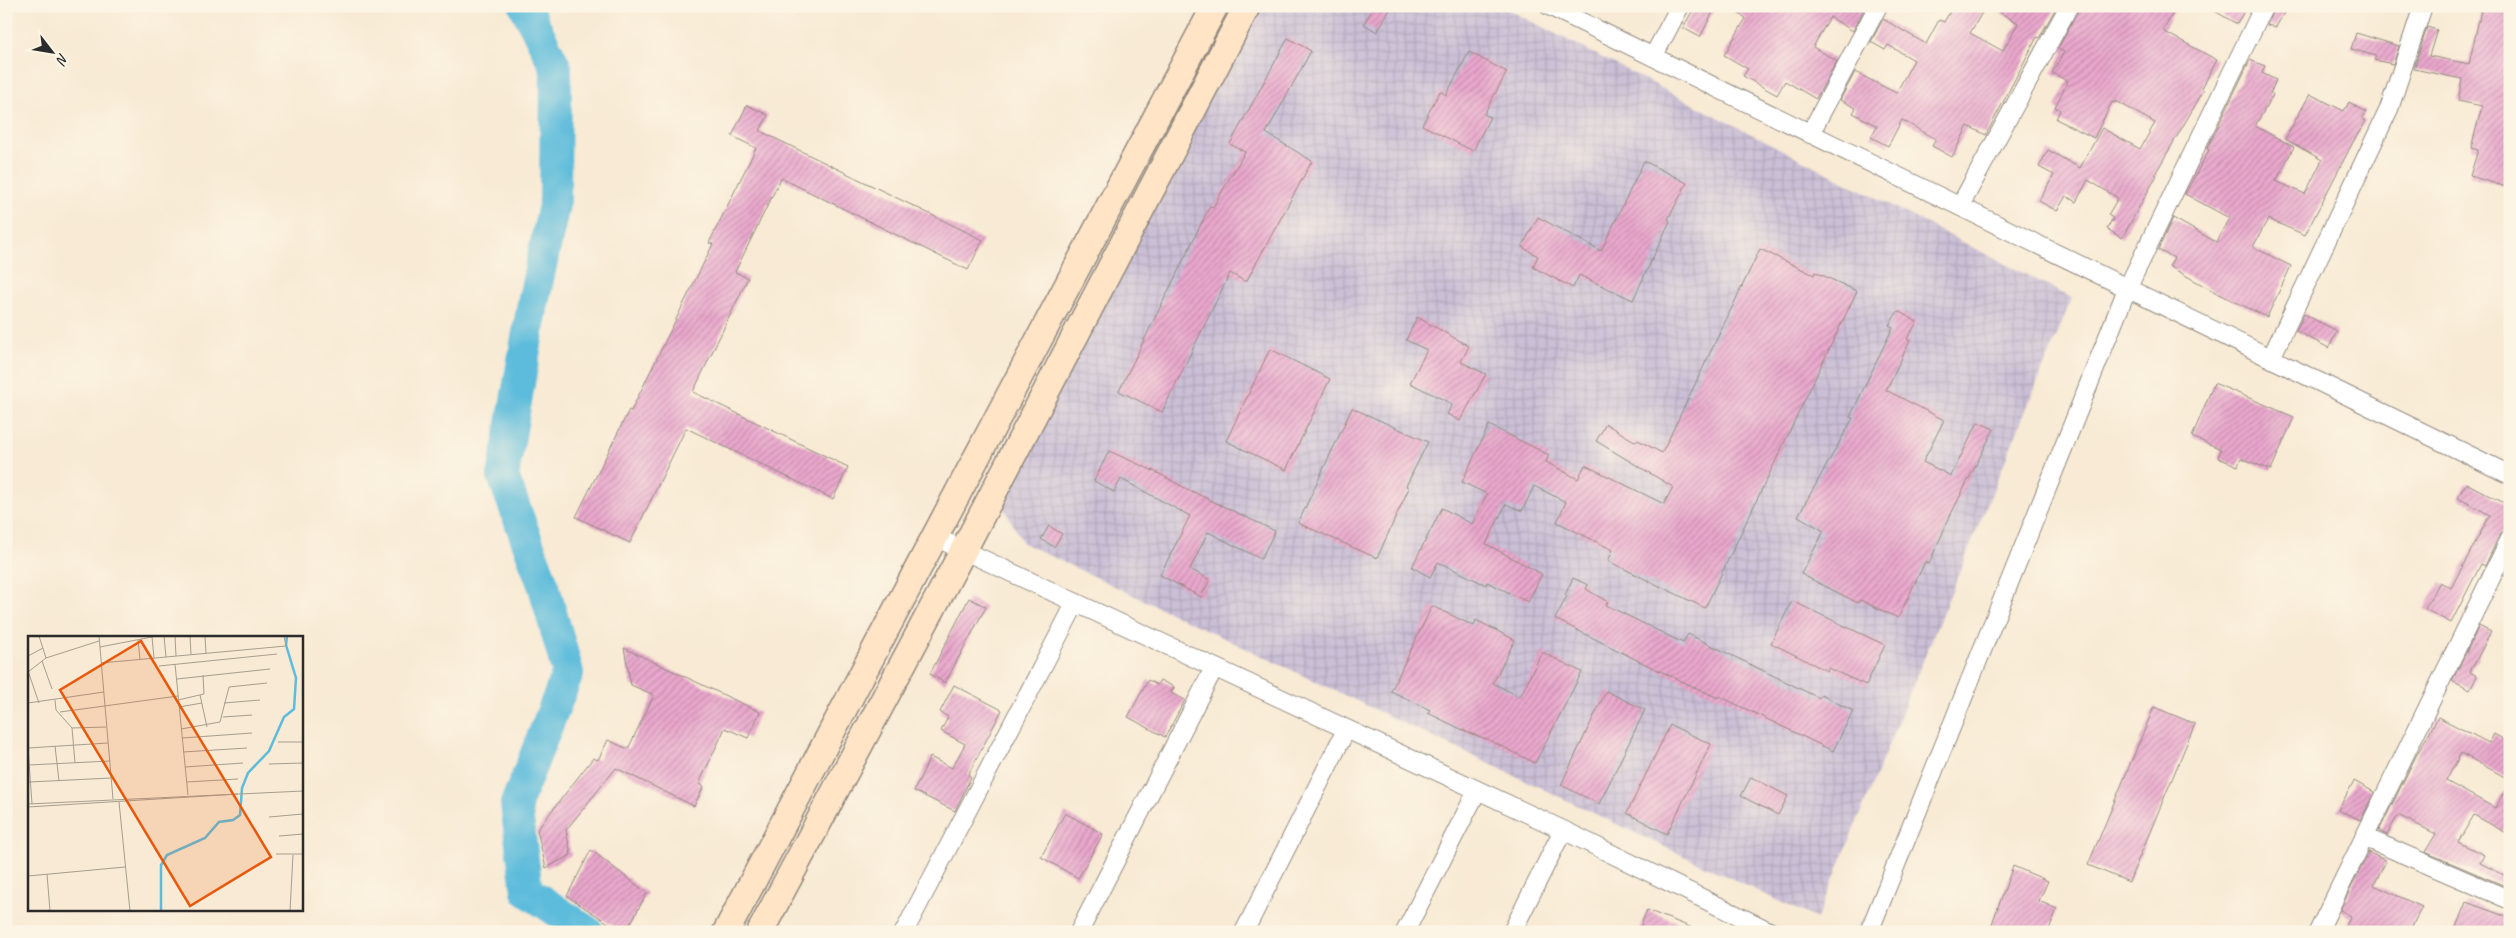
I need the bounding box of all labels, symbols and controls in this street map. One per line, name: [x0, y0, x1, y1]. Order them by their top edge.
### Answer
north arrow: [28, 28, 78, 78]
text: N: [52, 50, 72, 69]
inset map: [28, 636, 302, 910]

